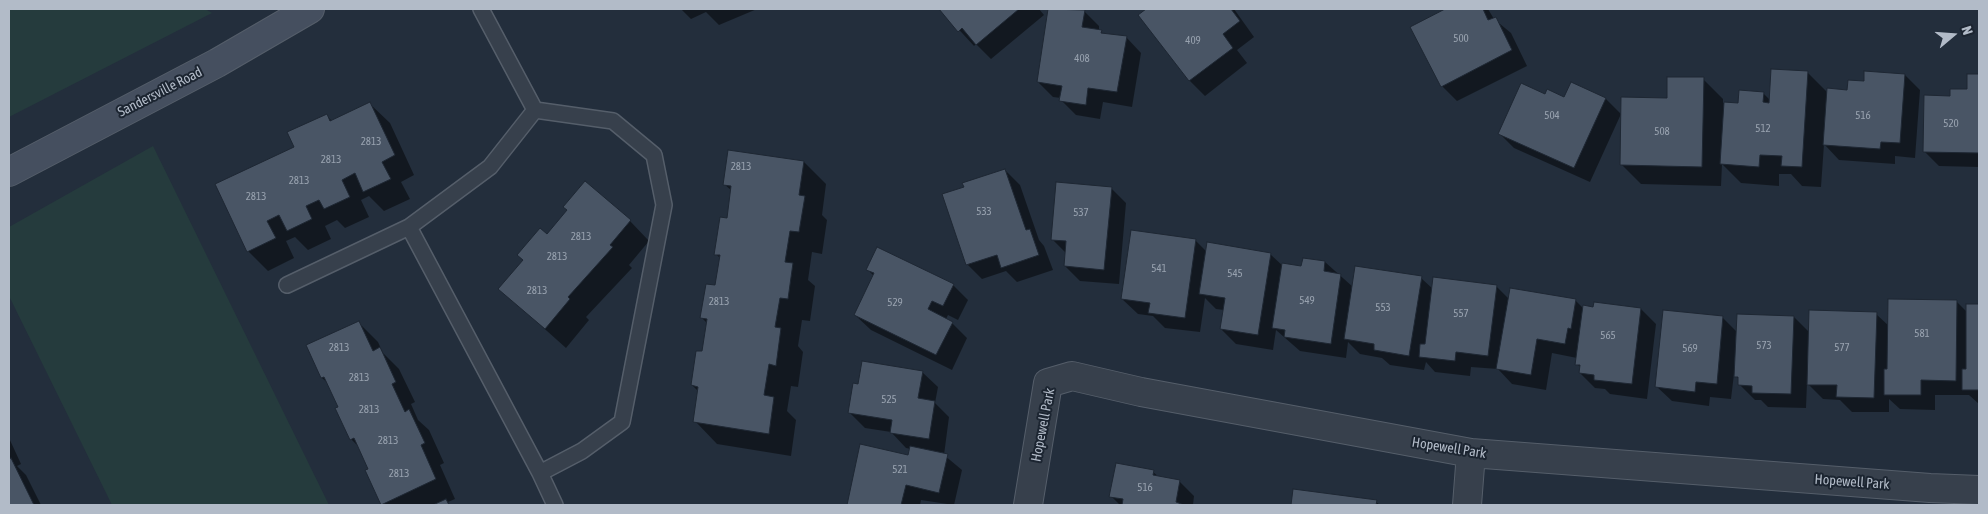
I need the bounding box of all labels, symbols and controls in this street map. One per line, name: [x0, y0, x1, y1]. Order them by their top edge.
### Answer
north arrow: [1928, 10, 1978, 60]
text: N: [1958, 24, 1976, 37]
house number: 500: [1453, 32, 1469, 46]
house number: 409: [1185, 34, 1201, 48]
house number: 408: [1074, 52, 1090, 66]
street label: Sandersville Road: [115, 64, 205, 120]
house number: 504: [1544, 109, 1560, 123]
house number: 516: [1855, 109, 1871, 123]
house number: 520: [1943, 117, 1959, 131]
house number: 512: [1755, 122, 1771, 136]
house number: 508: [1654, 125, 1670, 139]
house number: 2813: [361, 135, 381, 149]
house number: 2813: [321, 153, 341, 167]
house number: 2813: [731, 160, 751, 174]
house number: 2813: [289, 174, 309, 188]
house number: 2813: [246, 190, 266, 204]
house number: 533: [976, 205, 992, 219]
house number: 537: [1073, 206, 1089, 220]
house number: 2813: [571, 230, 591, 244]
house number: 2813: [547, 250, 567, 264]
house number: 541: [1151, 262, 1167, 276]
house number: 545: [1227, 267, 1243, 281]
house number: 2813: [527, 284, 547, 298]
house number: 549: [1299, 294, 1315, 308]
house number: 2813: [709, 295, 729, 309]
house number: 529: [887, 296, 903, 310]
house number: 553: [1375, 301, 1391, 315]
house number: 557: [1453, 307, 1469, 321]
house number: 581: [1914, 327, 1930, 341]
house number: 565: [1600, 329, 1616, 343]
house number: 573: [1756, 339, 1772, 353]
house number: 2813: [329, 341, 349, 355]
house number: 577: [1834, 341, 1850, 355]
house number: 569: [1682, 342, 1698, 356]
house number: 2813: [349, 371, 369, 385]
street label: Hopewell Park: [1028, 387, 1058, 463]
house number: 525: [881, 393, 897, 407]
house number: 2813: [359, 403, 379, 417]
house number: 2813: [378, 434, 398, 448]
street label: Hopewell Park: [1411, 434, 1487, 462]
house number: 521: [892, 463, 908, 477]
house number: 2813: [389, 467, 409, 481]
street label: Hopewell Park: [1814, 471, 1890, 493]
house number: 516: [1137, 481, 1153, 495]

